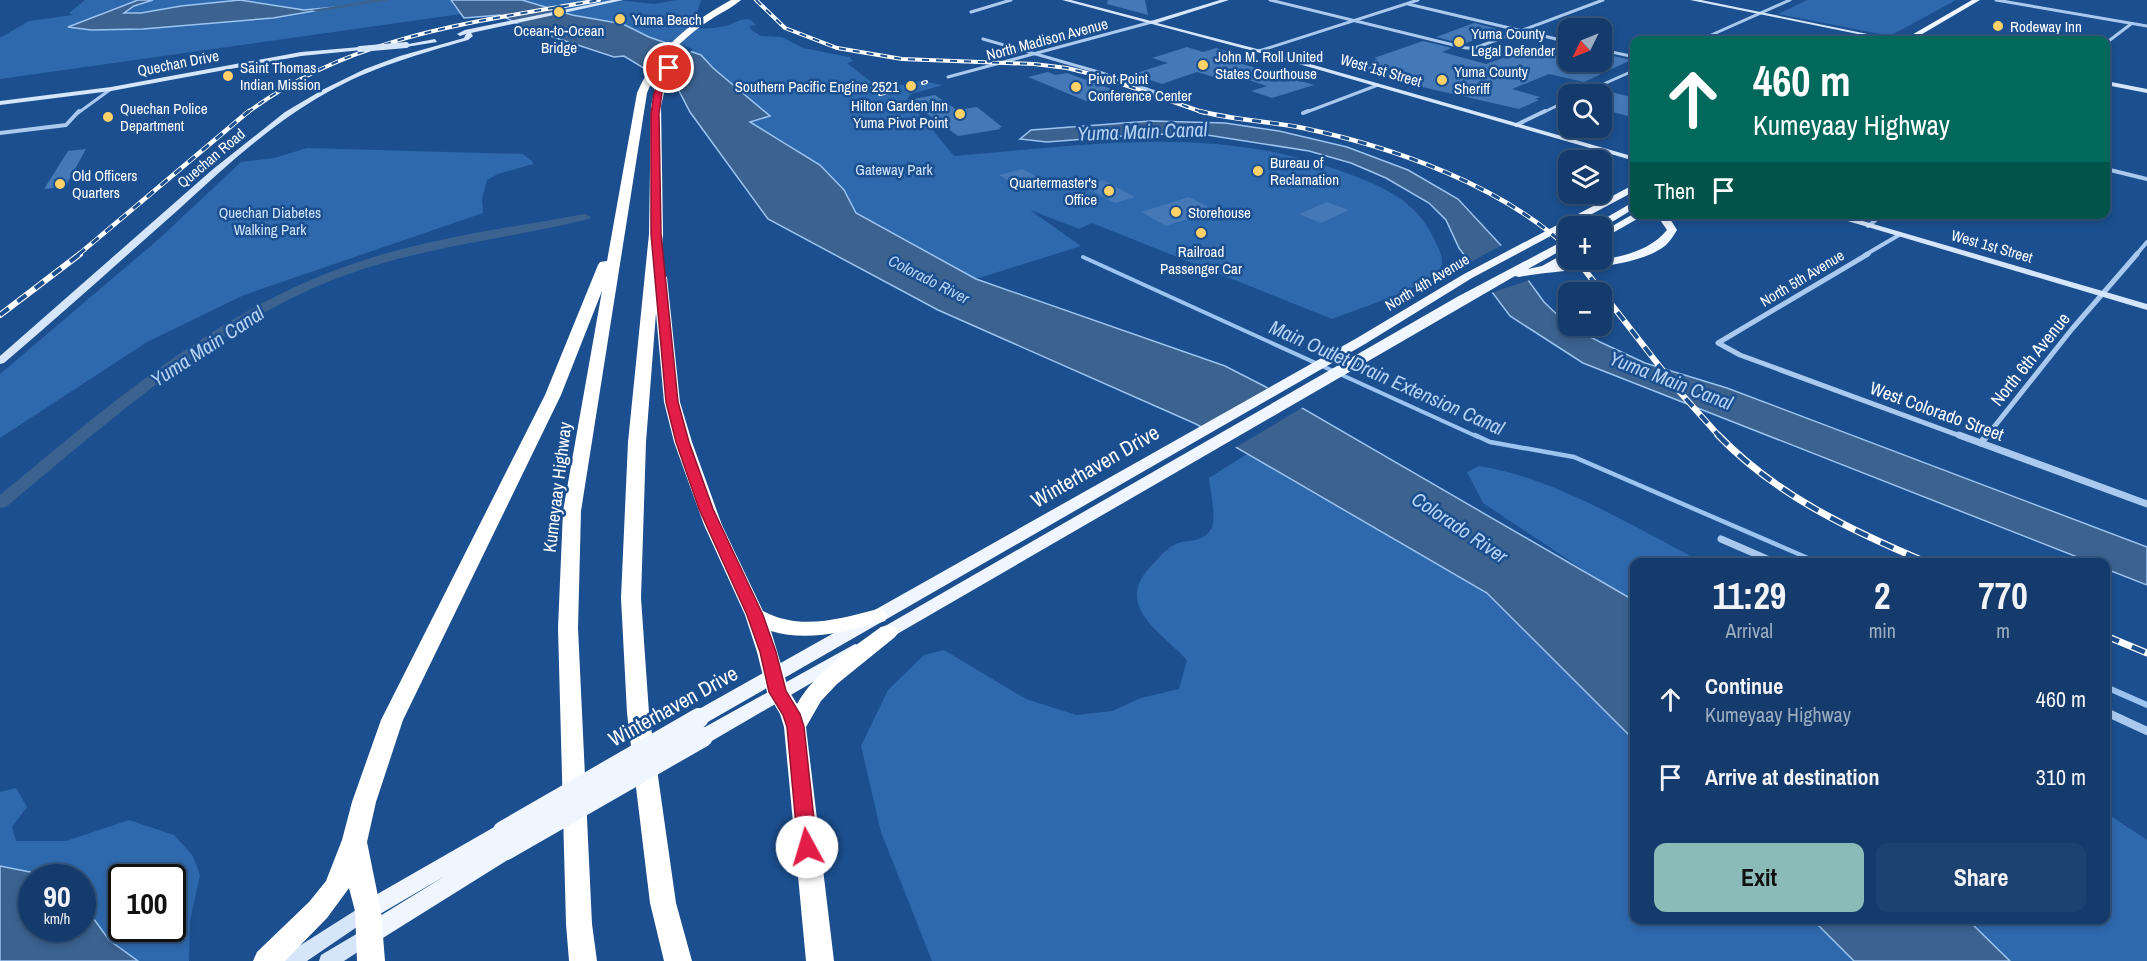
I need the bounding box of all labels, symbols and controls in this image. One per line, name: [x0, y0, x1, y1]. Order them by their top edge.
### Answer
marker: Ocean-to-Ocean Bridge: [552, 5, 566, 19]
place label: Yuma Beach: [632, 9, 702, 30]
marker: Yuma Beach: [613, 12, 627, 26]
street label: North Madison Avenue: [984, 13, 1110, 65]
place label: Rodeway Inn: [2010, 16, 2082, 37]
north arrow: [1558, 18, 1612, 72]
map controls: [1558, 18, 1612, 336]
marker: Rodeway Inn: [1991, 19, 2005, 33]
place label: Ocean-to-Ocean Bridge: [514, 20, 604, 58]
place label: Yuma County Legal Defender: [1471, 23, 1555, 61]
marker: Yuma County Legal Defender: [1452, 35, 1466, 49]
pin: [643, 42, 694, 93]
street label: Quechan Drive: [135, 45, 221, 81]
place label: John M. Roll United States Courthouse: [1215, 46, 1323, 84]
street label: West 1st Street: [1338, 48, 1425, 92]
icon: arrive: [652, 51, 685, 84]
text: 460 m: [1753, 53, 1851, 109]
place label: Saint Thomas Indian Mission: [240, 57, 321, 95]
marker: John M. Roll United States Courthouse: [1196, 58, 1210, 72]
icon: ahead: [1654, 60, 1732, 138]
place label: Yuma County Sheriff: [1454, 61, 1529, 99]
place label: Pivot Point Conference Center: [1088, 68, 1192, 106]
marker: Saint Thomas Indian Mission: [221, 69, 235, 83]
marker: Yuma County Sheriff: [1435, 73, 1449, 87]
place label: Southern Pacific Engine 2521: [735, 76, 899, 97]
marker: Southern Pacific Engine 2521: [904, 79, 918, 93]
marker: Pivot Point Conference Center: [1069, 80, 1083, 94]
button: search: [1558, 84, 1612, 138]
place label: Hilton Garden Inn Yuma Pivot Point: [851, 95, 949, 133]
place label: Quechan Police Department: [120, 98, 208, 136]
marker: Hilton Garden Inn Yuma Pivot Point: [953, 107, 967, 121]
text: Kumeyaay Highway: [1753, 107, 1950, 143]
marker: Quechan Police Department: [101, 110, 115, 124]
water label: Yuma Main Canal: [1076, 115, 1208, 147]
street label: Quechan Road: [173, 123, 249, 193]
button: layers: [1558, 150, 1612, 204]
place label: Bureau of Reclamation: [1270, 152, 1339, 190]
park label: Gateway Park: [855, 159, 933, 180]
marker: Bureau of Reclamation: [1251, 164, 1265, 178]
place label: Old Officers Quarters: [72, 165, 137, 203]
place label: Quartermaster's Office: [1009, 172, 1097, 210]
icon: arrive: [1707, 174, 1740, 207]
text: Then: [1654, 176, 1695, 206]
marker: Old Officers Quarters: [53, 177, 67, 191]
marker: Quartermaster's Office: [1102, 184, 1116, 198]
park label: Quechan Diabetes Walking Park: [219, 202, 321, 240]
place label: Storehouse: [1188, 202, 1251, 223]
marker: Storehouse: [1169, 205, 1183, 219]
button: +: [1558, 216, 1612, 270]
street label: West 1st Street: [1949, 224, 2036, 268]
marker: Railroad Passenger Car: [1194, 226, 1208, 240]
place label: Railroad Passenger Car: [1160, 241, 1242, 279]
street label: North 5th Avenue: [1756, 244, 1848, 311]
street label: North 4th Avenue: [1381, 248, 1473, 315]
water label: Colorado River: [885, 249, 974, 309]
button: −: [1558, 282, 1612, 336]
water label: Yuma Main Canal: [145, 299, 269, 393]
street label: North 6th Avenue: [1984, 307, 2076, 411]
water label: Main Outlet Drain Extension Canal: [1265, 313, 1509, 441]
water label: Yuma Main Canal: [1605, 344, 1737, 416]
street label: West Colorado Street: [1867, 375, 2007, 447]
street label: Winterhaven Drive: [1026, 418, 1164, 514]
street label: Kumeyaay Highway: [537, 420, 577, 554]
water label: Colorado River: [1407, 485, 1514, 569]
text: 11:29: [1712, 572, 1786, 620]
text: 2: [1874, 572, 1891, 620]
text: 770: [1978, 572, 2028, 620]
text: Arrival: [1726, 617, 1773, 644]
text: min: [1869, 617, 1896, 644]
text: m: [1996, 617, 2010, 644]
street label: Winterhaven Drive: [603, 659, 743, 753]
text: Continue: [1705, 671, 1783, 701]
icon: ahead: [1654, 683, 1687, 716]
text: 460 m: [2036, 684, 2086, 714]
text: Kumeyaay Highway: [1705, 701, 1851, 728]
icon: arrive: [1654, 761, 1687, 794]
text: Arrive at destination: [1705, 762, 1879, 792]
text: 310 m: [2036, 762, 2086, 792]
position arrow: [775, 815, 839, 879]
button: Exit: [1654, 843, 1864, 912]
button: Share: [1876, 843, 2086, 912]
speed limit sign: 100: [108, 864, 186, 942]
text: 90: [43, 876, 71, 916]
text: km/h: [44, 908, 70, 929]

